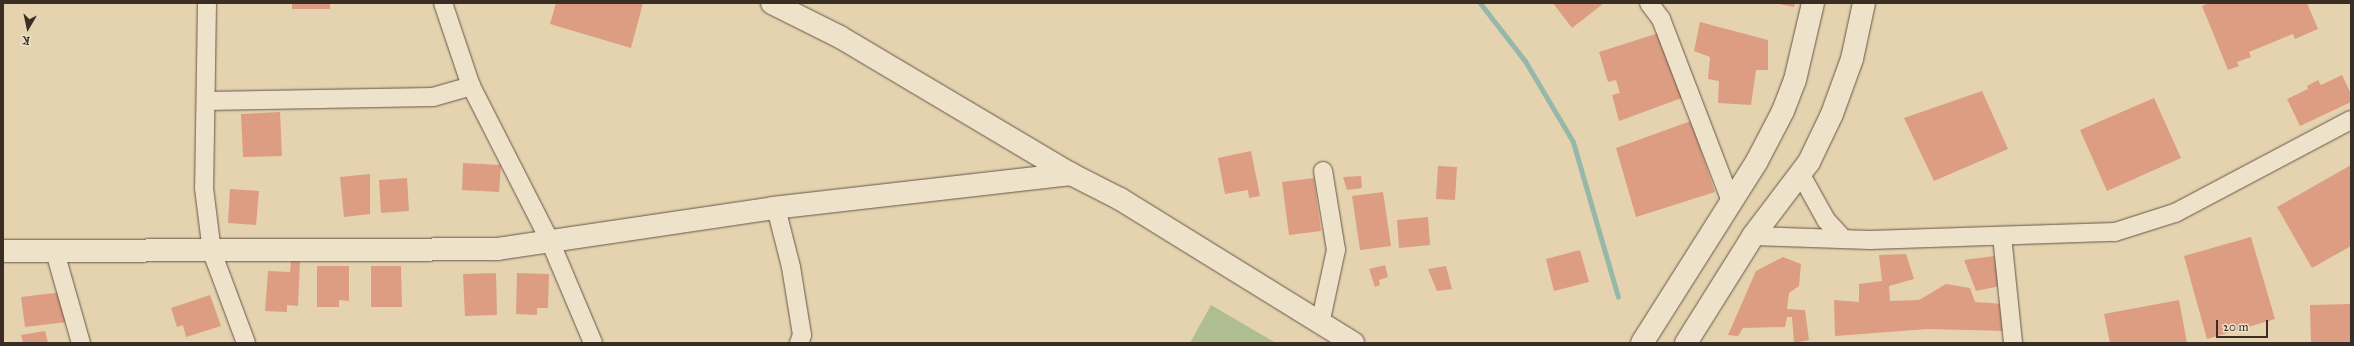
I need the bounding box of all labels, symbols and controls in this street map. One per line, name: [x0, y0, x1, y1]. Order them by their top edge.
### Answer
north arrow: [8, 8, 48, 48]
text: K: [21, 33, 31, 47]
scale bar: [2218, 312, 2270, 338]
text: 20 m: [2223, 320, 2249, 334]

